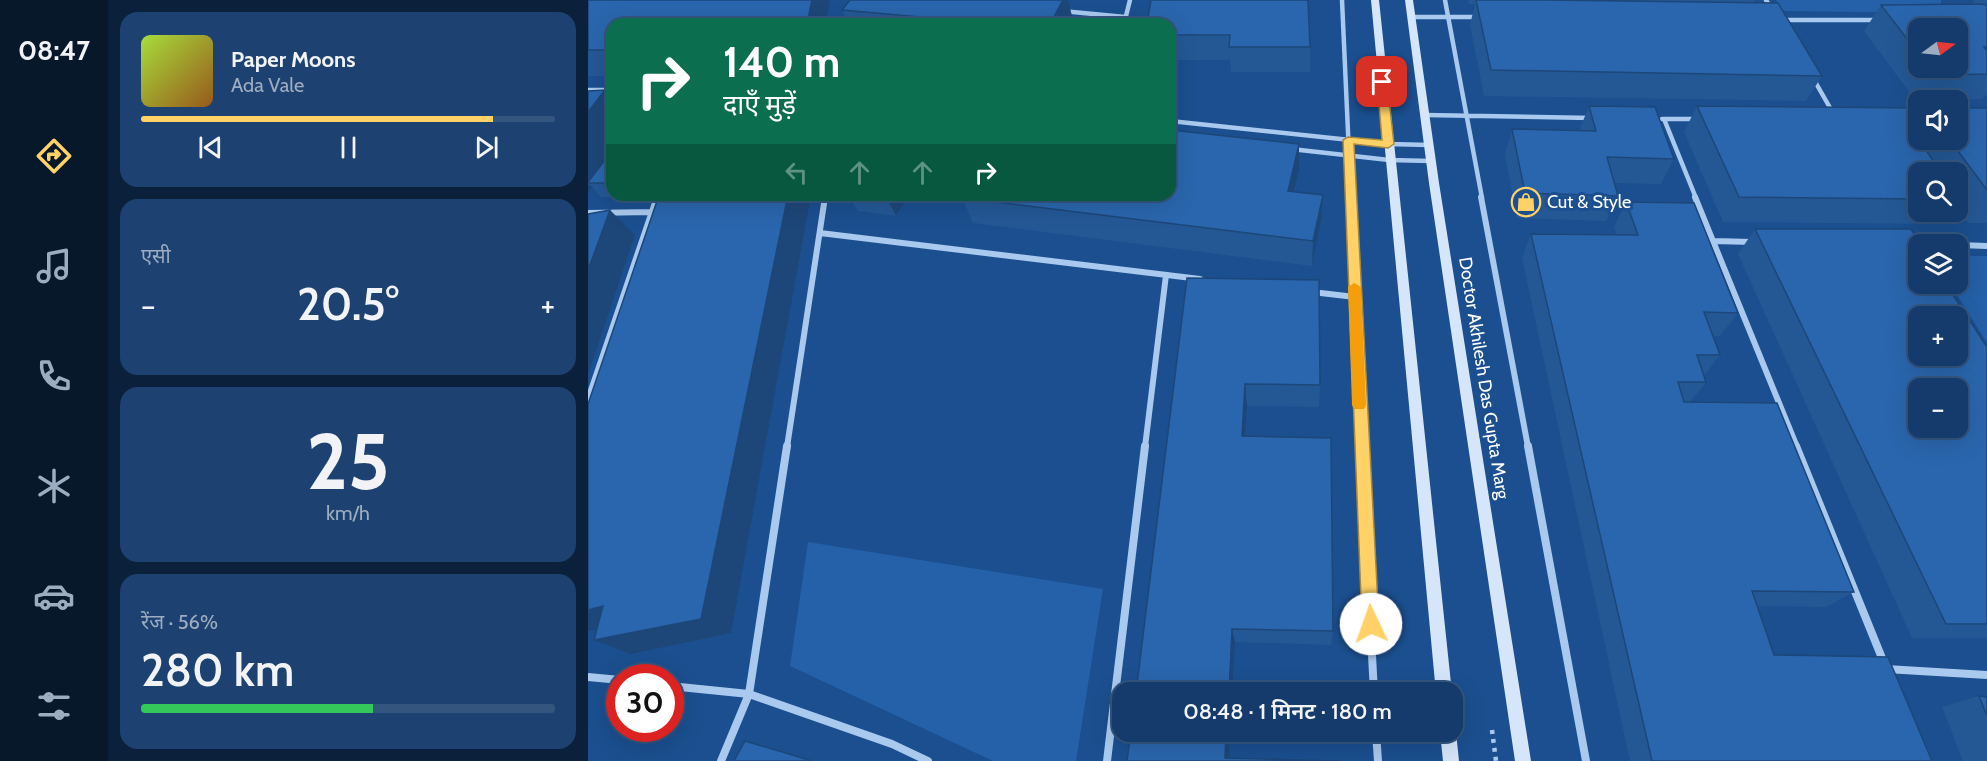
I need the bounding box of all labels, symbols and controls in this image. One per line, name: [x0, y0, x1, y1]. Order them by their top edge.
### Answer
north arrow: [1908, 18, 1968, 78]
map controls: [1908, 18, 1968, 438]
text: 08:47: [18, 34, 90, 67]
text: 140 m: [723, 36, 840, 88]
icon: right: [624, 42, 702, 120]
text: Paper Moons: [231, 46, 355, 73]
pin: [1356, 56, 1407, 107]
icon: arrive: [1365, 65, 1398, 98]
text: Ada Vale: [231, 73, 304, 97]
text: दाएँ मुड़ें: [723, 88, 796, 121]
button: sound: [1908, 90, 1968, 150]
icon: previous: [194, 131, 227, 164]
icon: pause: [332, 131, 365, 164]
icon: next: [470, 131, 503, 164]
icon: directions: [33, 135, 75, 177]
icon: left: [780, 156, 813, 189]
icon: ahead: [843, 156, 876, 189]
icon: ahead: [906, 156, 939, 189]
icon: right: [969, 156, 1002, 189]
button: search: [1908, 162, 1968, 222]
shop icon: Cut & Style: [1510, 186, 1542, 218]
place label: Cut & Style: [1547, 191, 1631, 213]
button: layers: [1908, 234, 1968, 294]
text: एसी: [141, 244, 171, 268]
icon: music: [33, 245, 75, 287]
street label: Doctor Akhilesh Das Gupta Marg: [1454, 255, 1514, 502]
text: 20.5°: [297, 277, 399, 331]
text: −: [141, 285, 156, 325]
text: +: [540, 285, 555, 325]
button: +: [1908, 306, 1968, 366]
icon: phone: [33, 355, 75, 397]
button: −: [1908, 378, 1968, 438]
text: 25: [306, 414, 390, 509]
icon: climate: [33, 465, 75, 507]
text: km/h: [326, 501, 370, 525]
icon: car: [33, 575, 75, 617]
position arrow: [1339, 592, 1403, 656]
text: रेंज · 56%: [141, 610, 218, 634]
text: 280 km: [141, 643, 294, 697]
speed limit sign: 30: [606, 664, 684, 742]
icon: filters: [33, 685, 75, 727]
text: 08:48 · 1 मिनट · 180 m: [1183, 698, 1392, 725]

